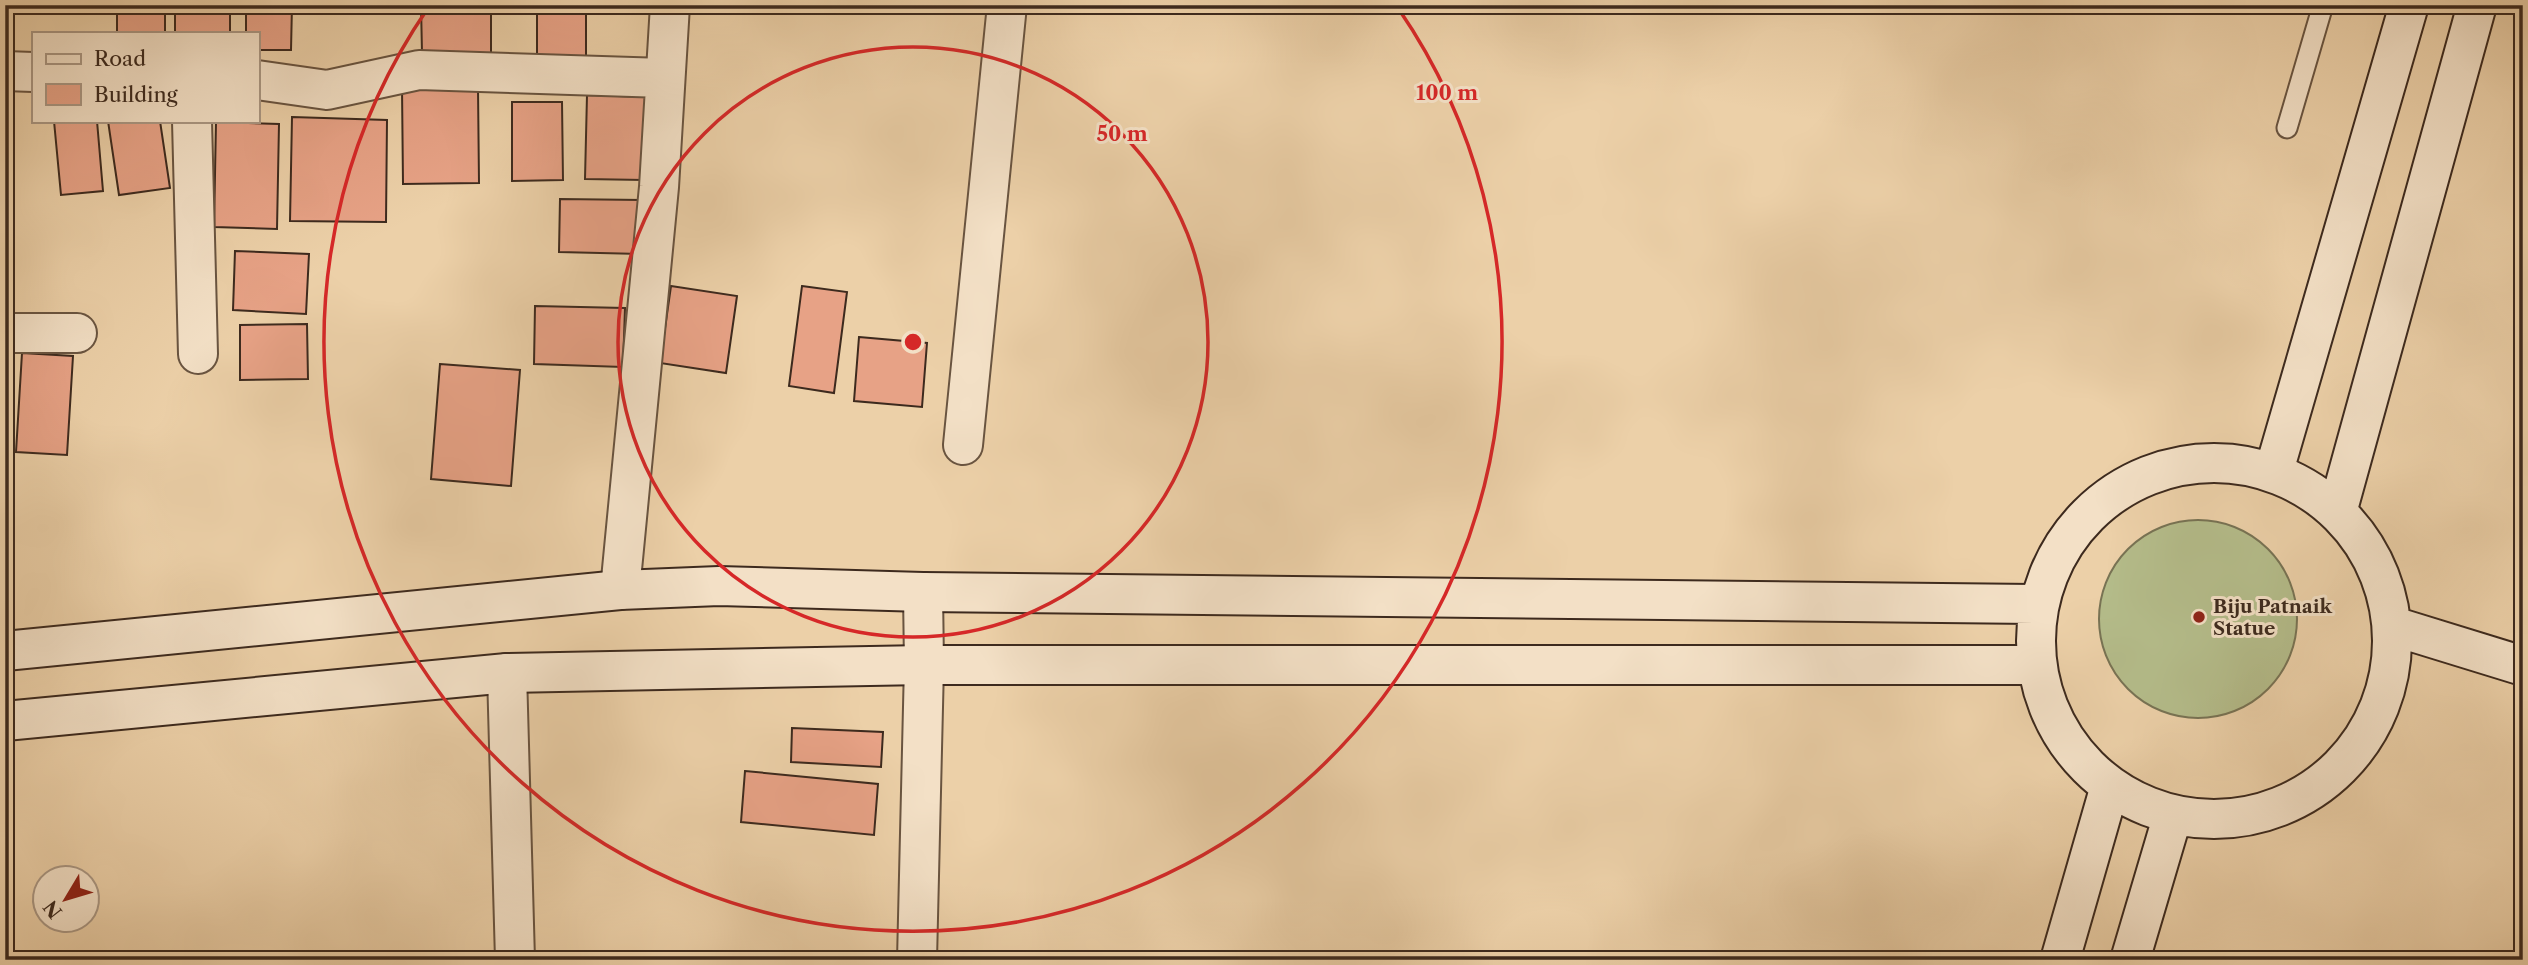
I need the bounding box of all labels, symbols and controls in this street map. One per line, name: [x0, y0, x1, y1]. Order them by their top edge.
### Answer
legend: [32, 32, 259, 122]
text: Road: [94, 46, 146, 71]
text: 100 m: [1416, 80, 1478, 105]
text: Building: [94, 82, 179, 107]
text: 50 m: [1096, 121, 1148, 146]
centre of rings: [901, 330, 925, 354]
place label: Biju Patnaik Statue: [2213, 595, 2333, 640]
marker: Biju Patnaik Statue: [2191, 609, 2207, 625]
north arrow: [32, 864, 102, 934]
text: N: [39, 896, 67, 923]

